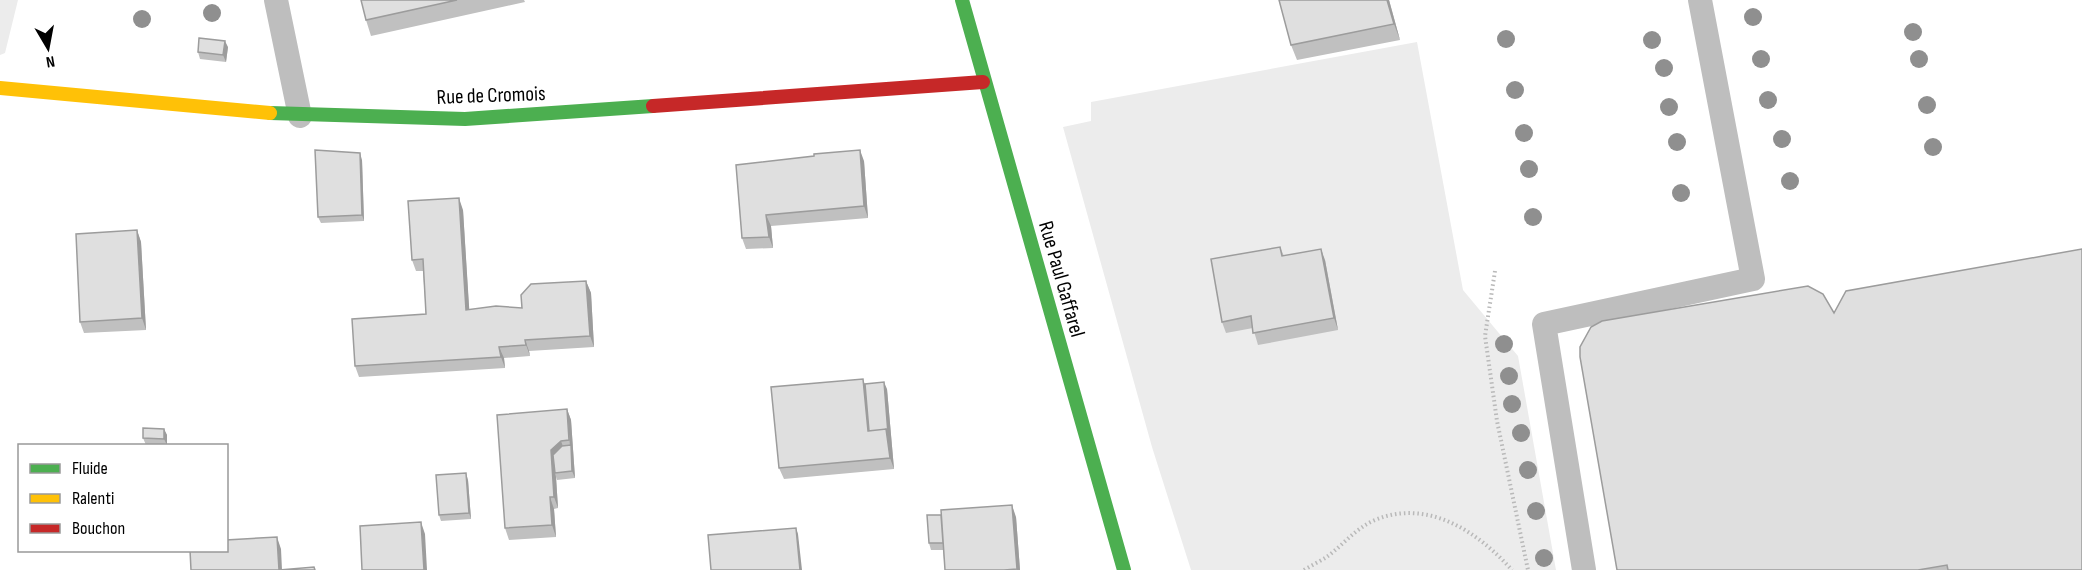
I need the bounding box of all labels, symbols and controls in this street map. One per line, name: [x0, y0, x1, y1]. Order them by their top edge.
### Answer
north arrow: [18, 18, 78, 78]
text: N: [44, 51, 56, 71]
street label: Rue de Cromois: [436, 81, 546, 110]
street label: Rue Paul Gaffarel: [1033, 218, 1090, 340]
legend: [18, 444, 228, 552]
text: Fluide: [72, 458, 108, 479]
text: Ralenti: [72, 488, 114, 509]
text: Bouchon: [72, 518, 125, 539]

